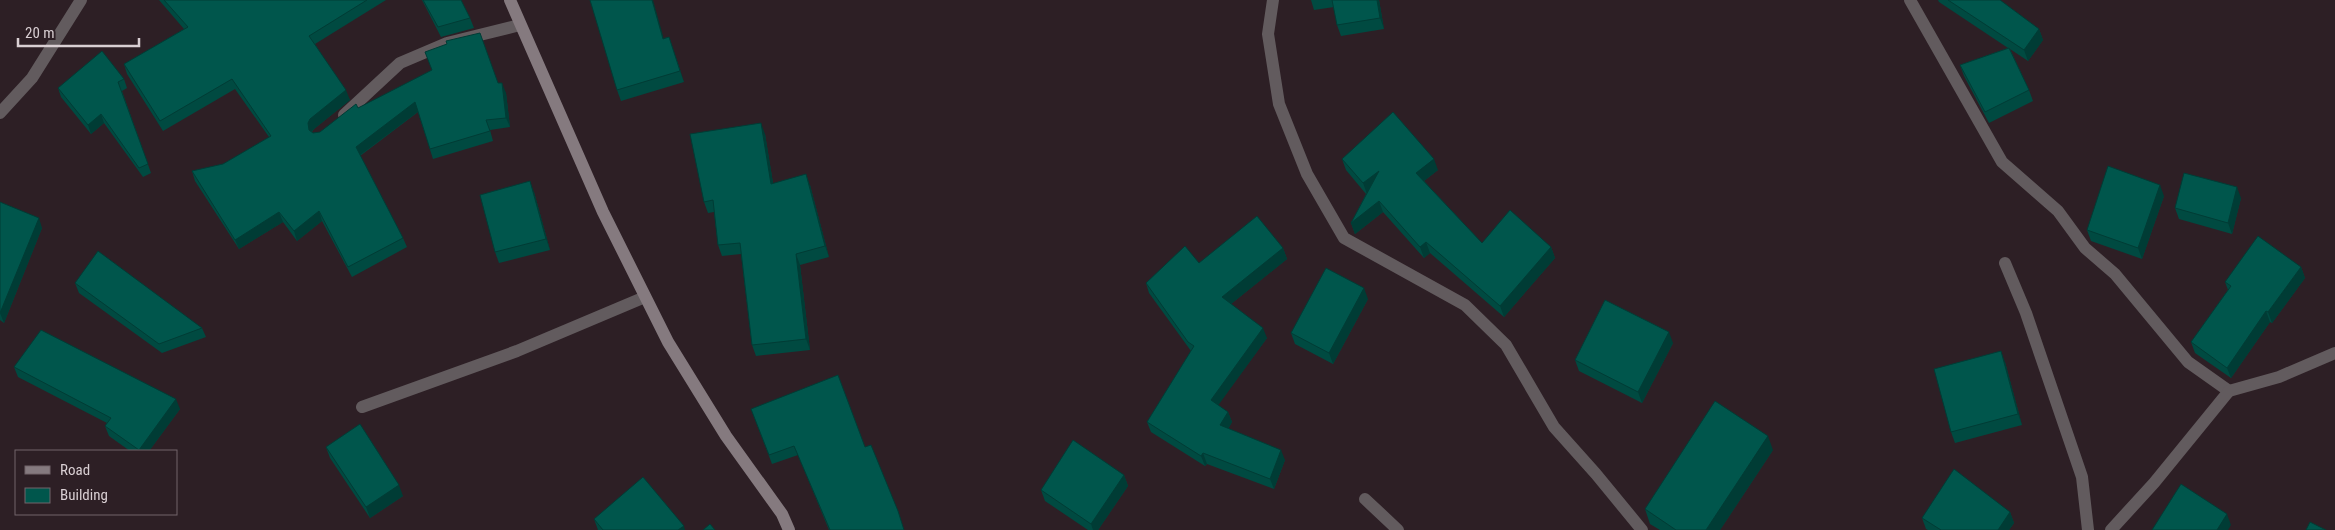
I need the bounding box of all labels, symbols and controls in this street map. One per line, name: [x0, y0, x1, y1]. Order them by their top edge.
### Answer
scale bar: [18, 15, 139, 47]
text: 20 m: [25, 24, 55, 42]
legend: [15, 450, 178, 515]
text: Road: [60, 461, 90, 479]
text: Building: [60, 486, 108, 504]

